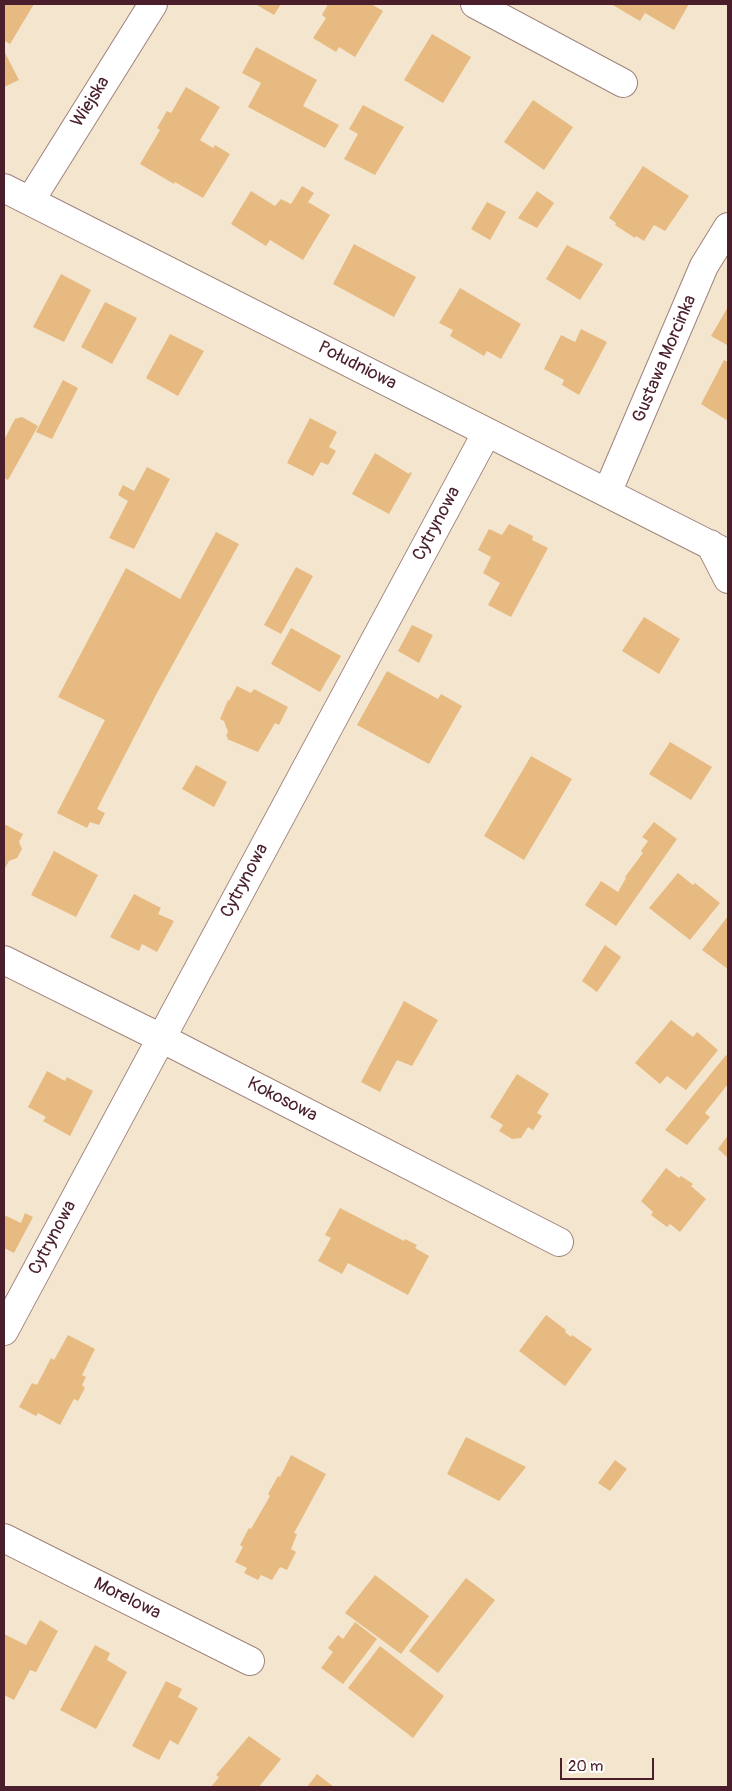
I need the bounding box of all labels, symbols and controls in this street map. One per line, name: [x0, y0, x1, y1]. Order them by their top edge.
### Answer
street label: Wiejska: [67, 73, 115, 131]
street label: Gustawa Morcinka: [628, 292, 702, 426]
street label: Południowa: [314, 337, 400, 395]
street label: Cytrynowa: [409, 483, 465, 565]
street label: Cytrynowa: [217, 840, 273, 922]
street label: Kokosowa: [243, 1073, 321, 1127]
street label: Cytrynowa: [25, 1197, 81, 1279]
street label: Morelowa: [90, 1574, 164, 1624]
scale bar: [562, 1748, 656, 1780]
text: 20 m: [568, 1757, 603, 1776]

